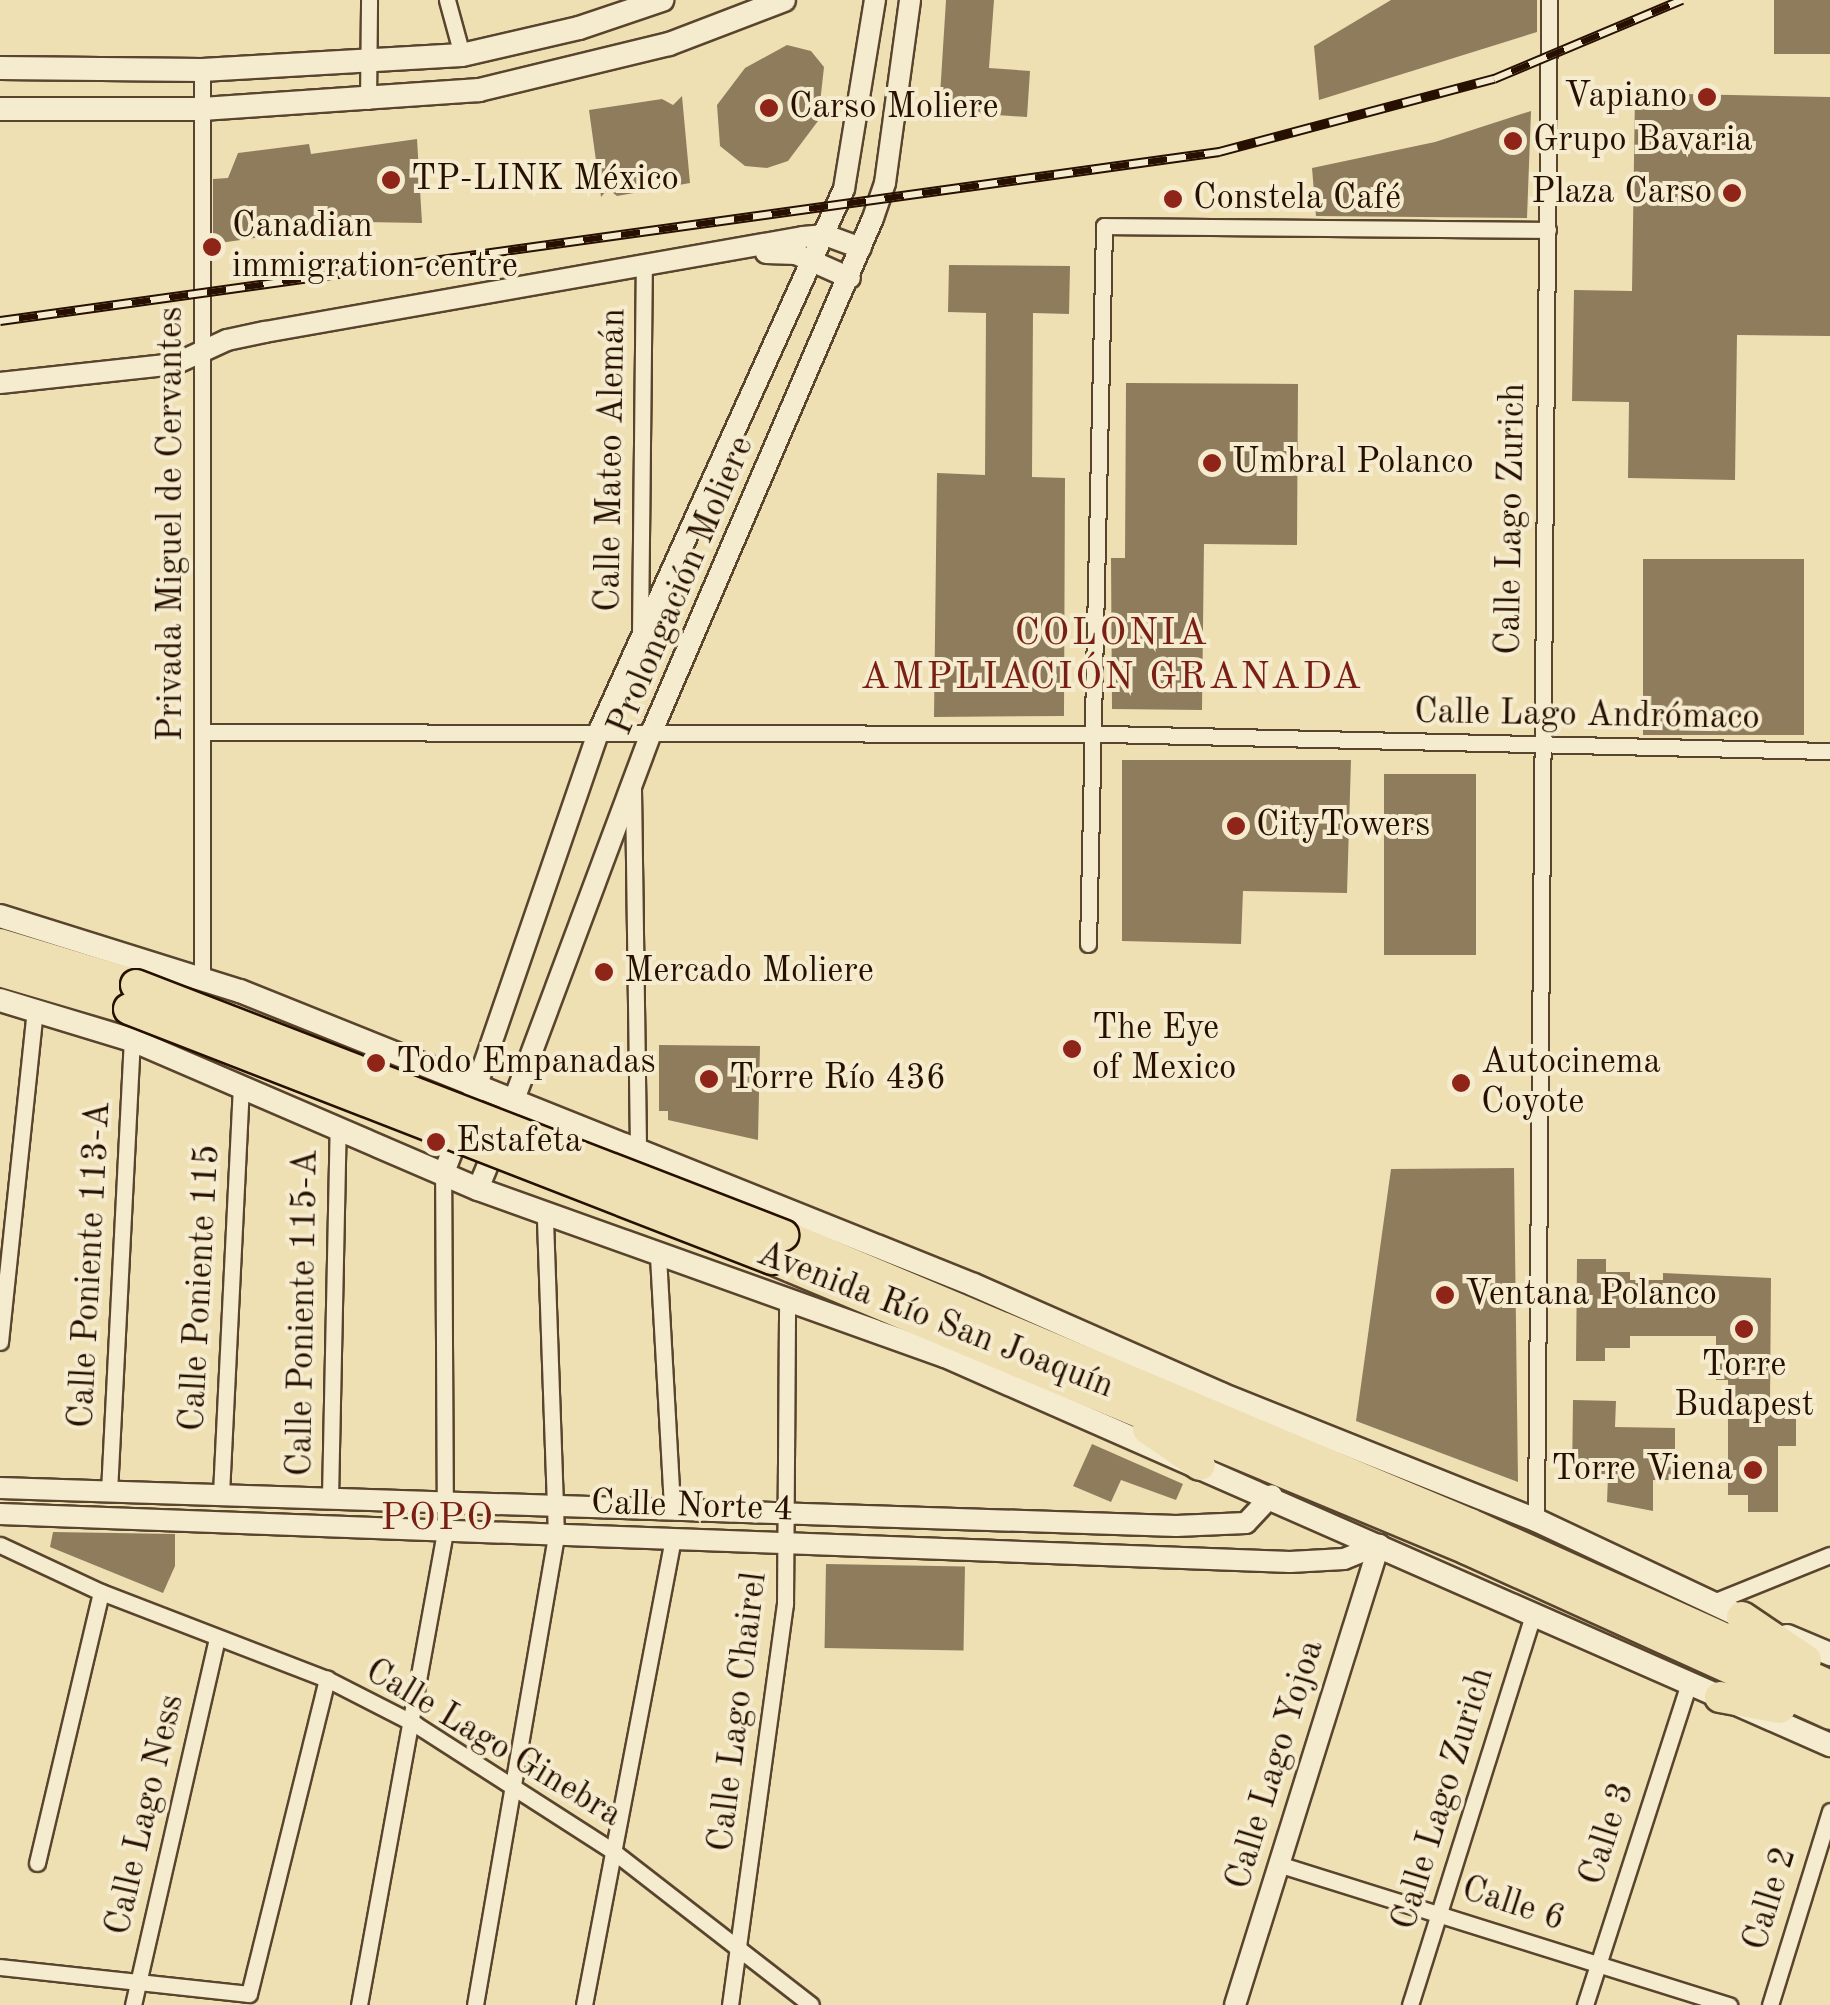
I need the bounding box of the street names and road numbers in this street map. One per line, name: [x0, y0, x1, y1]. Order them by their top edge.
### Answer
street label: Privada Miguel de Cervantes: [151, 307, 193, 741]
street label: Calle Mateo Alemán: [588, 308, 636, 612]
street label: Calle Lago Zurich: [1489, 383, 1535, 655]
street label: Prolongación Moliere: [600, 430, 764, 742]
street label: Calle Lago Andrómaco: [1414, 692, 1760, 740]
street label: Calle Poniente 113-A: [61, 1101, 121, 1429]
street label: Calle Poniente 115: [173, 1143, 229, 1433]
street label: Calle Poniente 115-A: [280, 1149, 328, 1477]
street label: Avenida Río San Joaquín: [751, 1234, 1119, 1408]
street label: Calle Norte 4: [590, 1482, 794, 1532]
street label: Calle Lago Chairel: [701, 1570, 777, 1854]
street label: Calle Lago Yojoa: [1218, 1635, 1334, 1895]
street label: Calle Lago Ginebra: [357, 1651, 629, 1837]
street label: Calle Lago Zurich: [1384, 1663, 1504, 1935]
street label: Calle Lago Ness: [98, 1691, 194, 1939]
street label: Calle 3: [1572, 1777, 1644, 1891]
street label: Calle 2: [1735, 1842, 1807, 1956]
street label: Calle 6: [1456, 1869, 1570, 1941]

